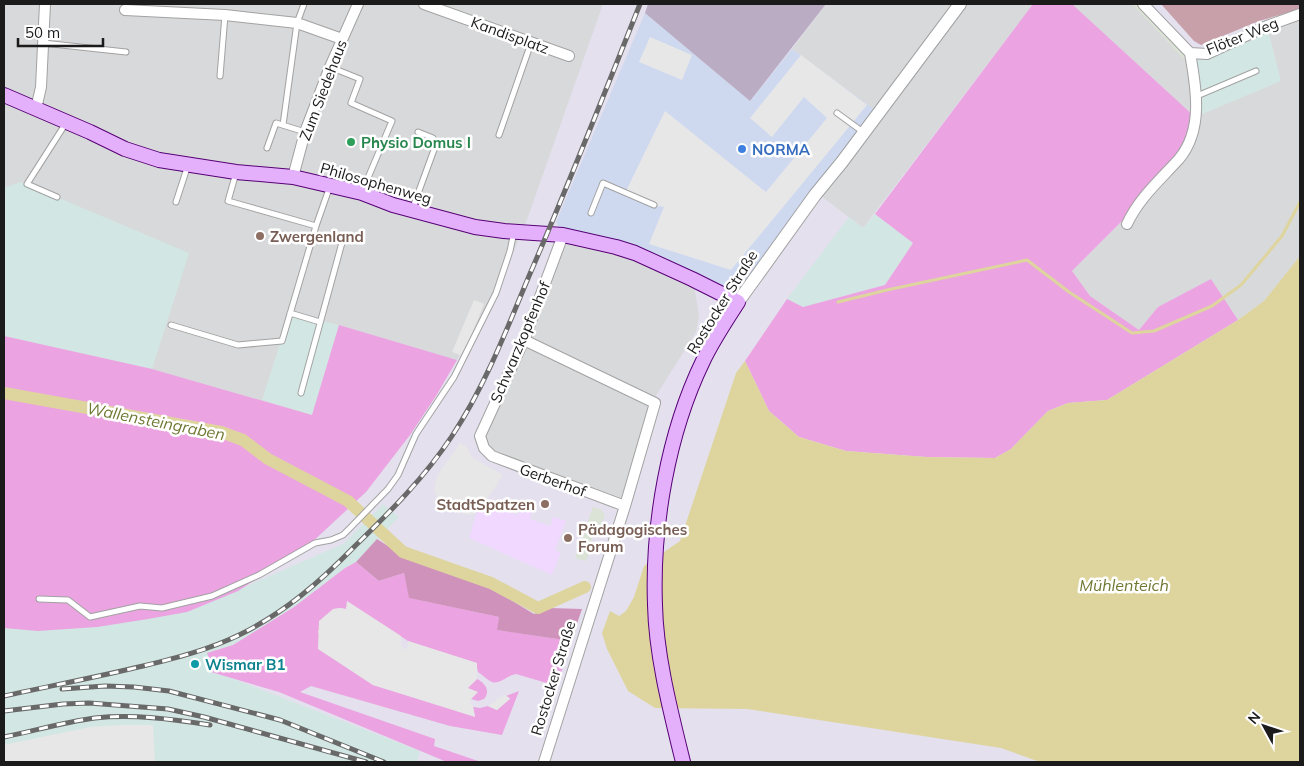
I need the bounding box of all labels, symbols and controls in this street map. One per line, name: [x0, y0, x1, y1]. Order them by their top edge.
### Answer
street label: Kandisplatz: [468, 12, 552, 58]
street label: Flöter Weg: [1203, 13, 1281, 59]
scale bar: [18, 15, 102, 47]
text: 50 m: [25, 23, 60, 42]
street label: Zum Siedehaus: [295, 37, 351, 143]
place label: Physio Domus I: [361, 133, 471, 152]
marker: Physio Domus I: [345, 136, 357, 148]
place label: NORMA: [752, 140, 811, 159]
marker: NORMA: [736, 143, 748, 155]
street label: Philosophenweg: [318, 158, 434, 208]
place label: Zwergenland: [270, 227, 364, 246]
marker: Zwergenland: [254, 230, 266, 242]
street label: Rostocker Straße: [682, 247, 762, 357]
street label: Schwarzkopfenhof: [486, 278, 554, 405]
water label: Wallensteingraben: [85, 398, 227, 444]
street label: Gerberhof: [517, 459, 590, 501]
place label: StadtSpatzen: [436, 495, 535, 514]
marker: StadtSpatzen: [539, 498, 551, 510]
place label: Pädagogisches Forum: [578, 520, 687, 556]
marker: Pädagogisches Forum: [562, 532, 574, 544]
water label: Mühlenteich: [1079, 575, 1169, 595]
street label: Rostocker Straße: [527, 618, 579, 738]
place label: Wismar B1: [205, 655, 285, 674]
marker: Wismar B1: [189, 658, 201, 670]
north arrow: [1239, 701, 1289, 751]
text: N: [1244, 708, 1264, 727]

